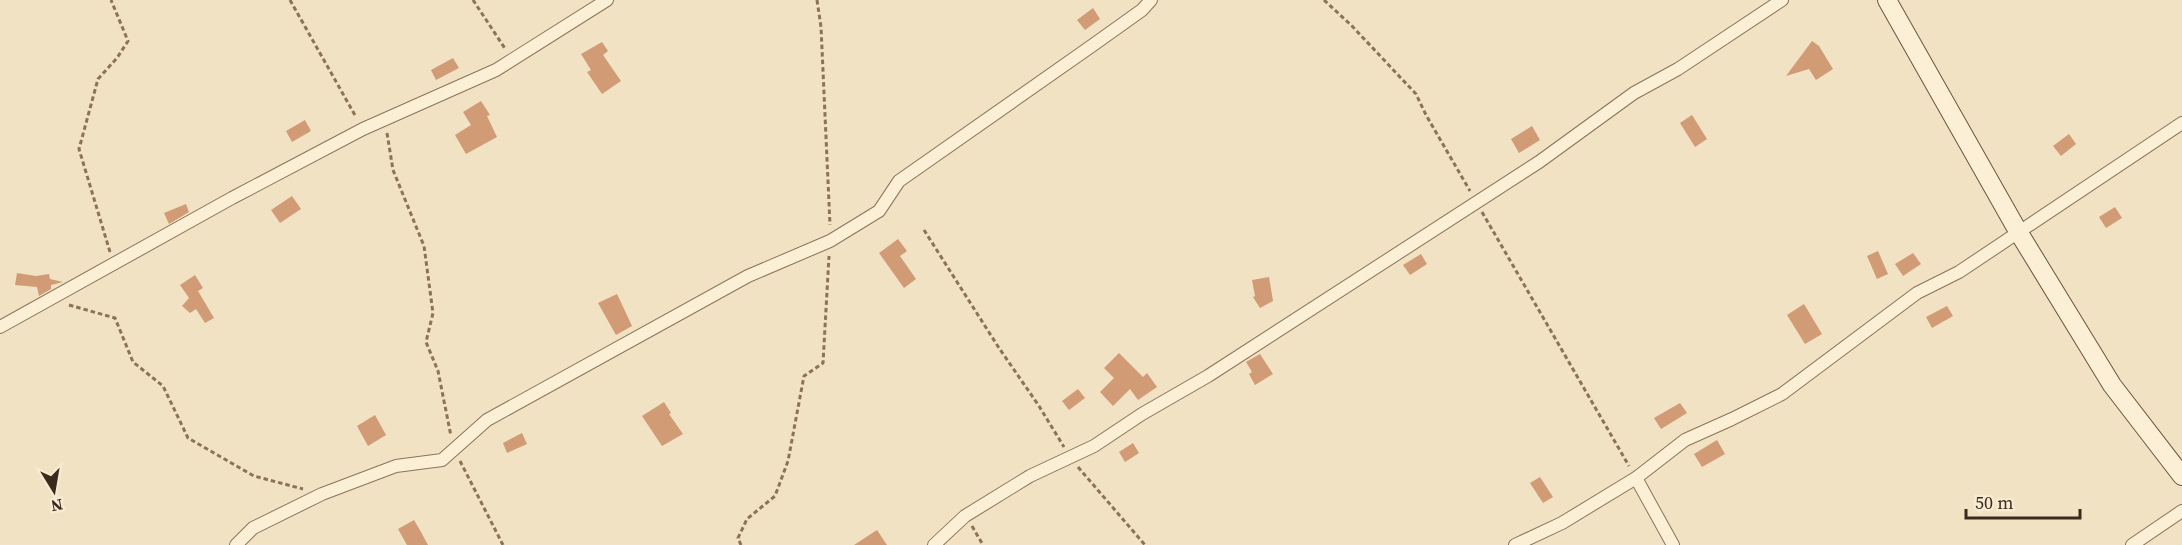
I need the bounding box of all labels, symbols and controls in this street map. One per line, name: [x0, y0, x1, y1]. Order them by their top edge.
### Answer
north arrow: [24, 461, 84, 521]
scale bar: [1966, 482, 2080, 520]
text: 50 m: [1975, 490, 2013, 515]
text: N: [49, 494, 65, 518]

